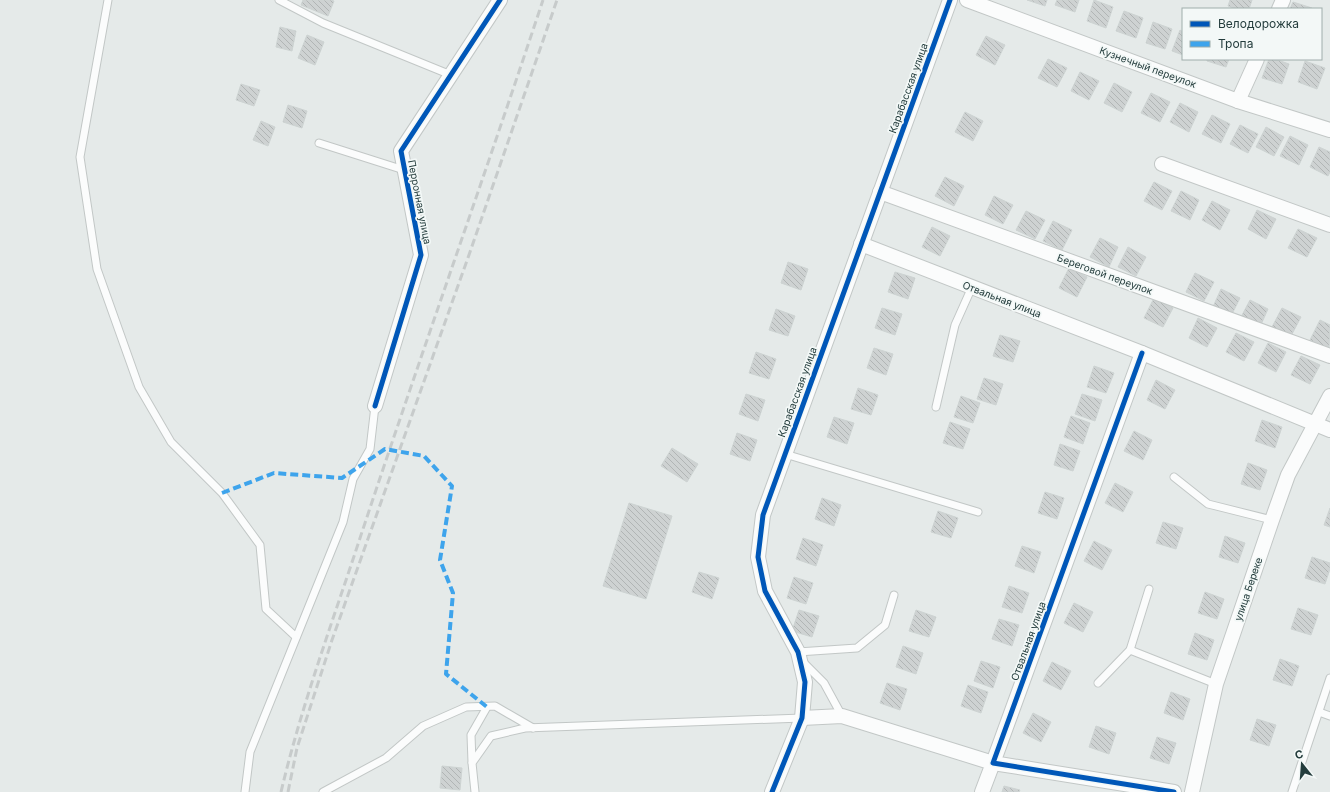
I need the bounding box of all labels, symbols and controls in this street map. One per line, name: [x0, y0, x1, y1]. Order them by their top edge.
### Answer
legend: [1182, 8, 1322, 60]
text: Велодорожка: [1218, 16, 1299, 31]
text: Тропа: [1218, 36, 1253, 51]
street label: Карабасская улица: [886, 41, 930, 135]
street label: Кузнечный переулок: [1098, 44, 1199, 90]
street label: Перронная улица: [406, 159, 434, 245]
street label: Береговой переулок: [1056, 251, 1155, 297]
street label: Отвальная улица: [961, 278, 1043, 320]
street label: Карабасская улица: [775, 345, 819, 439]
street label: улица Береке: [1232, 555, 1265, 622]
street label: Отвальная улица: [1008, 600, 1048, 682]
north arrow: [1282, 744, 1322, 784]
text: С: [1293, 747, 1305, 762]

